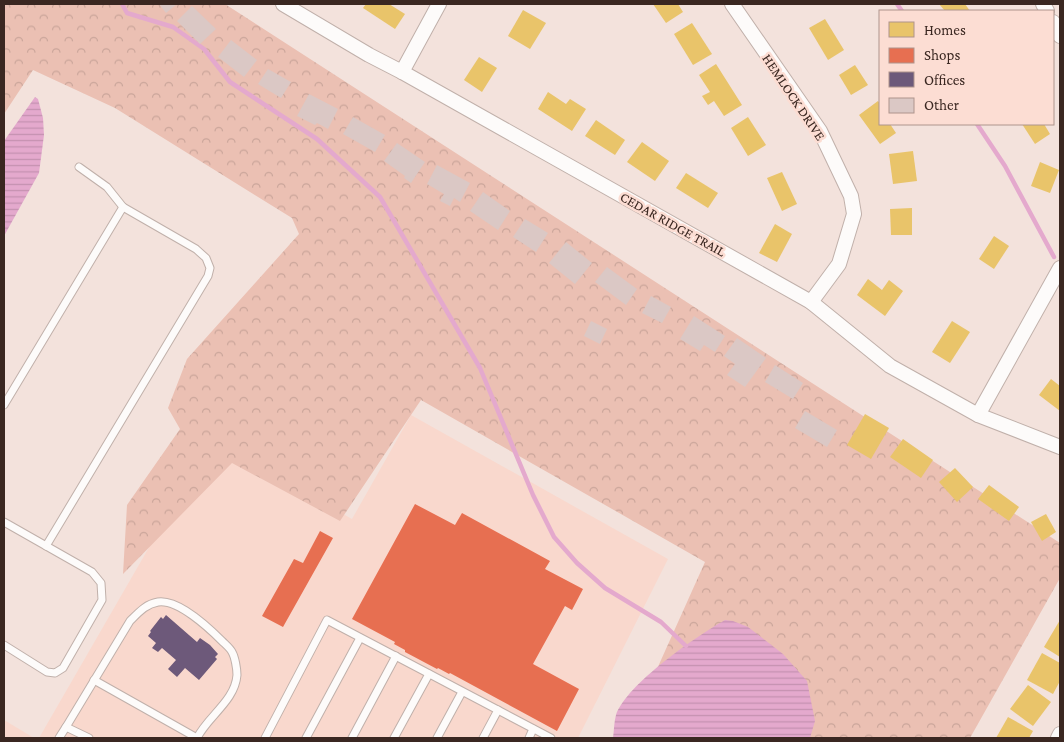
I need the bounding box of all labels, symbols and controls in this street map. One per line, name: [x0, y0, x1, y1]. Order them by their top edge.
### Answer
legend: [879, 10, 1054, 125]
text: Homes: [924, 22, 966, 38]
text: Shops: [924, 47, 960, 64]
street label: HEMLOCK DRIVE: [759, 51, 829, 143]
text: Offices: [924, 72, 965, 88]
text: Other: [924, 97, 960, 113]
street label: CEDAR RIDGE TRAIL: [618, 188, 728, 260]

